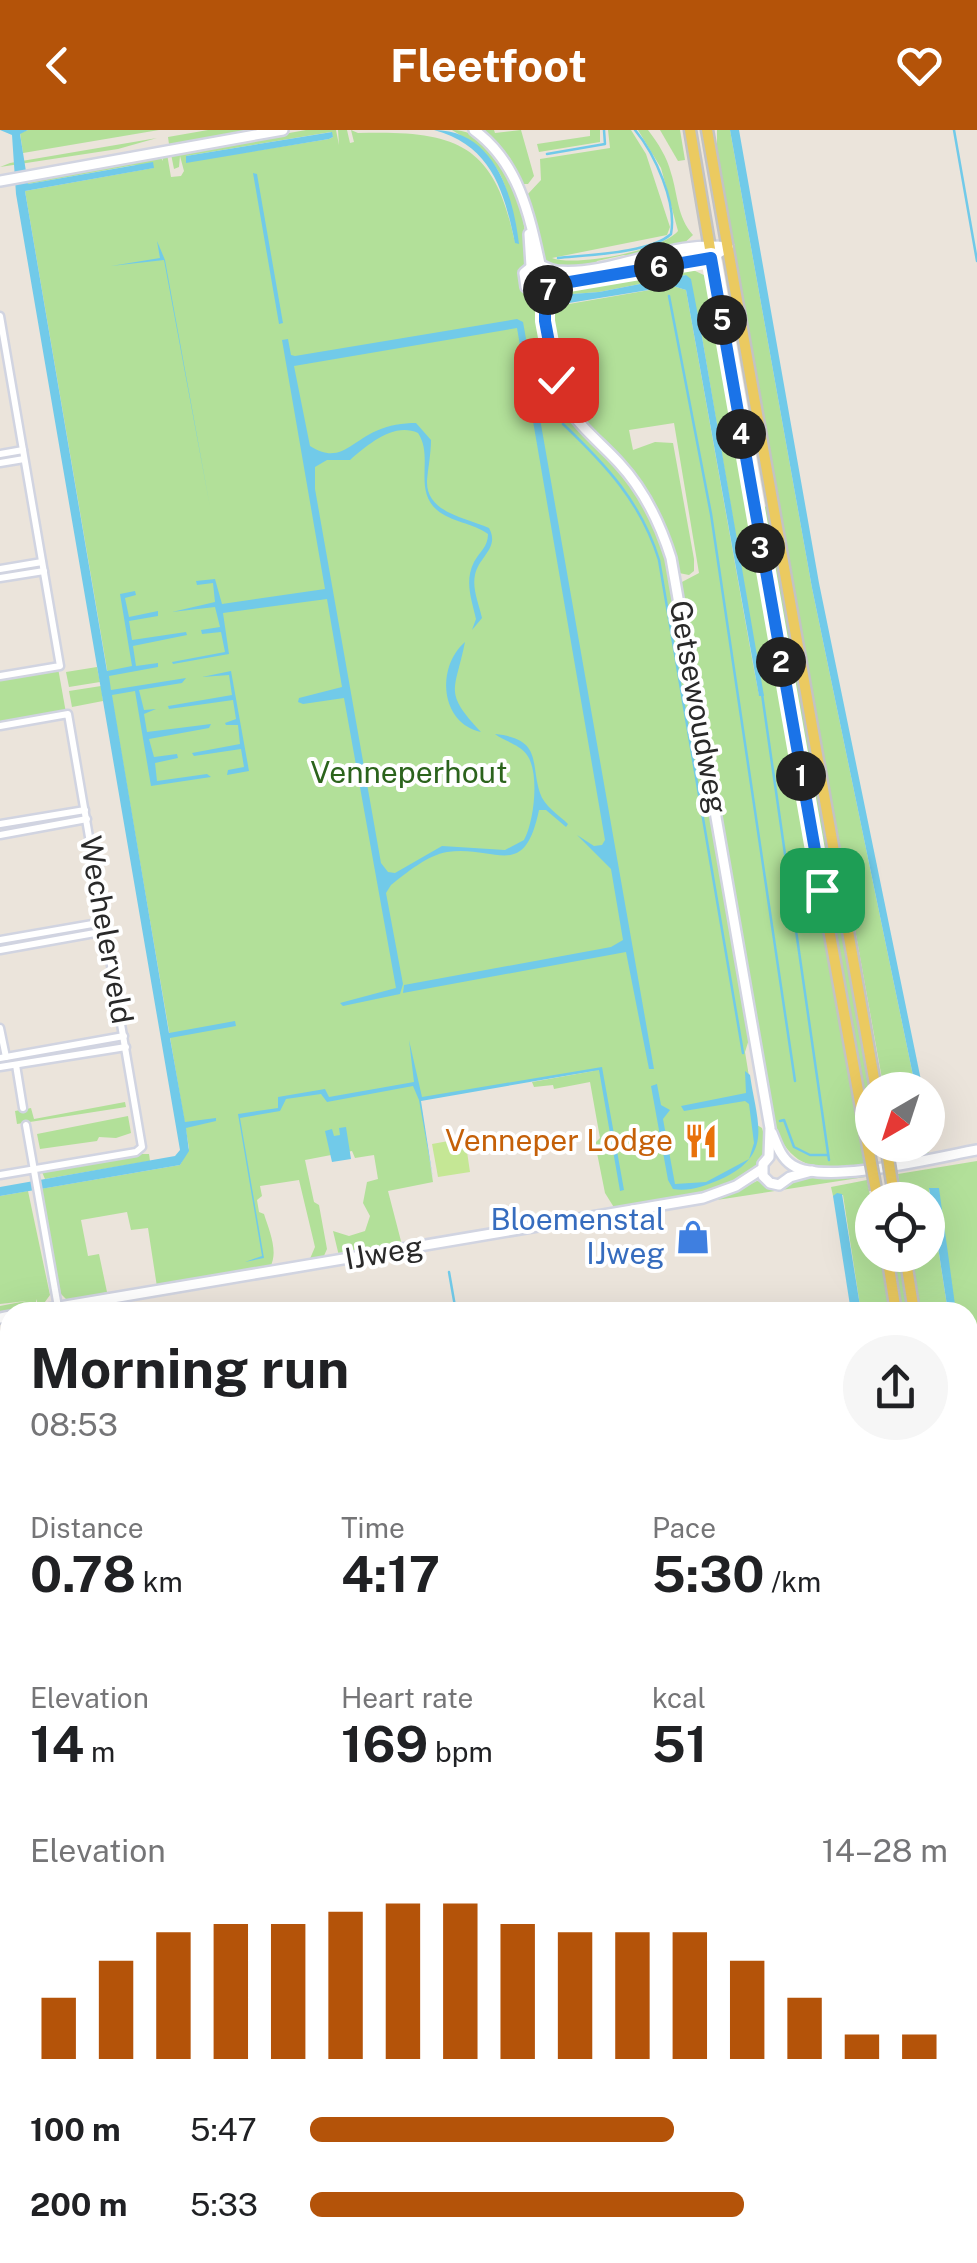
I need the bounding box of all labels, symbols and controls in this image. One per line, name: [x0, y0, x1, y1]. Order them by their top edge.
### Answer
icon: back: [30, 38, 85, 93]
icon: heart: [892, 38, 947, 93]
text: Fleetfoot: [390, 39, 587, 92]
pin: 6: [634, 242, 684, 292]
text: 6: [650, 250, 668, 283]
pin: 7: [523, 265, 573, 315]
text: 7: [539, 273, 557, 306]
pin: 5: [697, 295, 747, 345]
text: 5: [713, 303, 731, 336]
pin: [514, 338, 599, 423]
icon: check: [529, 353, 584, 408]
pin: 4: [716, 409, 766, 459]
text: 4: [732, 417, 750, 450]
pin: 3: [735, 523, 785, 573]
text: 3: [751, 531, 769, 564]
street label: Getsewoudweg: [663, 597, 735, 816]
pin: 2: [756, 637, 806, 687]
text: 2: [772, 645, 790, 678]
pin: 1: [776, 751, 826, 801]
park label: Venneperhout: [310, 754, 508, 790]
text: 1: [795, 759, 807, 792]
street label: Wechelerveld: [73, 833, 141, 1027]
pin: [780, 848, 865, 933]
icon: arrive: [795, 863, 850, 918]
north arrow: [855, 1072, 945, 1162]
map controls: [855, 1072, 945, 1272]
place label: Venneper Lodge: [445, 1122, 673, 1158]
restaurant icon: Venneper Lodge: [682, 1122, 720, 1160]
button: locate: [855, 1182, 945, 1272]
place label: Bloemenstal IJweg: [490, 1201, 665, 1271]
shop icon: Bloemenstal IJweg: [674, 1218, 712, 1256]
street label: IJweg: [342, 1227, 426, 1277]
button: share: [843, 1335, 948, 1440]
text: Morning run: [30, 1336, 349, 1400]
text: 08:53: [30, 1406, 118, 1443]
text: Distance: [30, 1511, 144, 1544]
text: Time: [341, 1511, 405, 1544]
text: Pace: [652, 1511, 716, 1544]
text: 0.78: [30, 1544, 136, 1603]
text: 4:17: [341, 1544, 440, 1603]
text: 5:30: [652, 1544, 765, 1603]
text: km: [136, 1565, 183, 1598]
text: /km: [765, 1565, 821, 1598]
text: Elevation: [30, 1681, 149, 1714]
text: Heart rate: [341, 1681, 473, 1714]
text: kcal: [652, 1681, 706, 1714]
text: 14: [30, 1714, 84, 1773]
text: 169: [341, 1714, 428, 1773]
text: 51: [652, 1714, 707, 1773]
text: m: [84, 1735, 115, 1768]
text: bpm: [428, 1735, 493, 1768]
text: Elevation: [30, 1832, 166, 1869]
text: 14–28 m: [822, 1832, 948, 1869]
text: 100 m: [30, 2111, 121, 2148]
text: 5:47: [190, 2111, 257, 2148]
text: 200 m: [30, 2186, 127, 2223]
text: 5:33: [190, 2186, 258, 2223]

